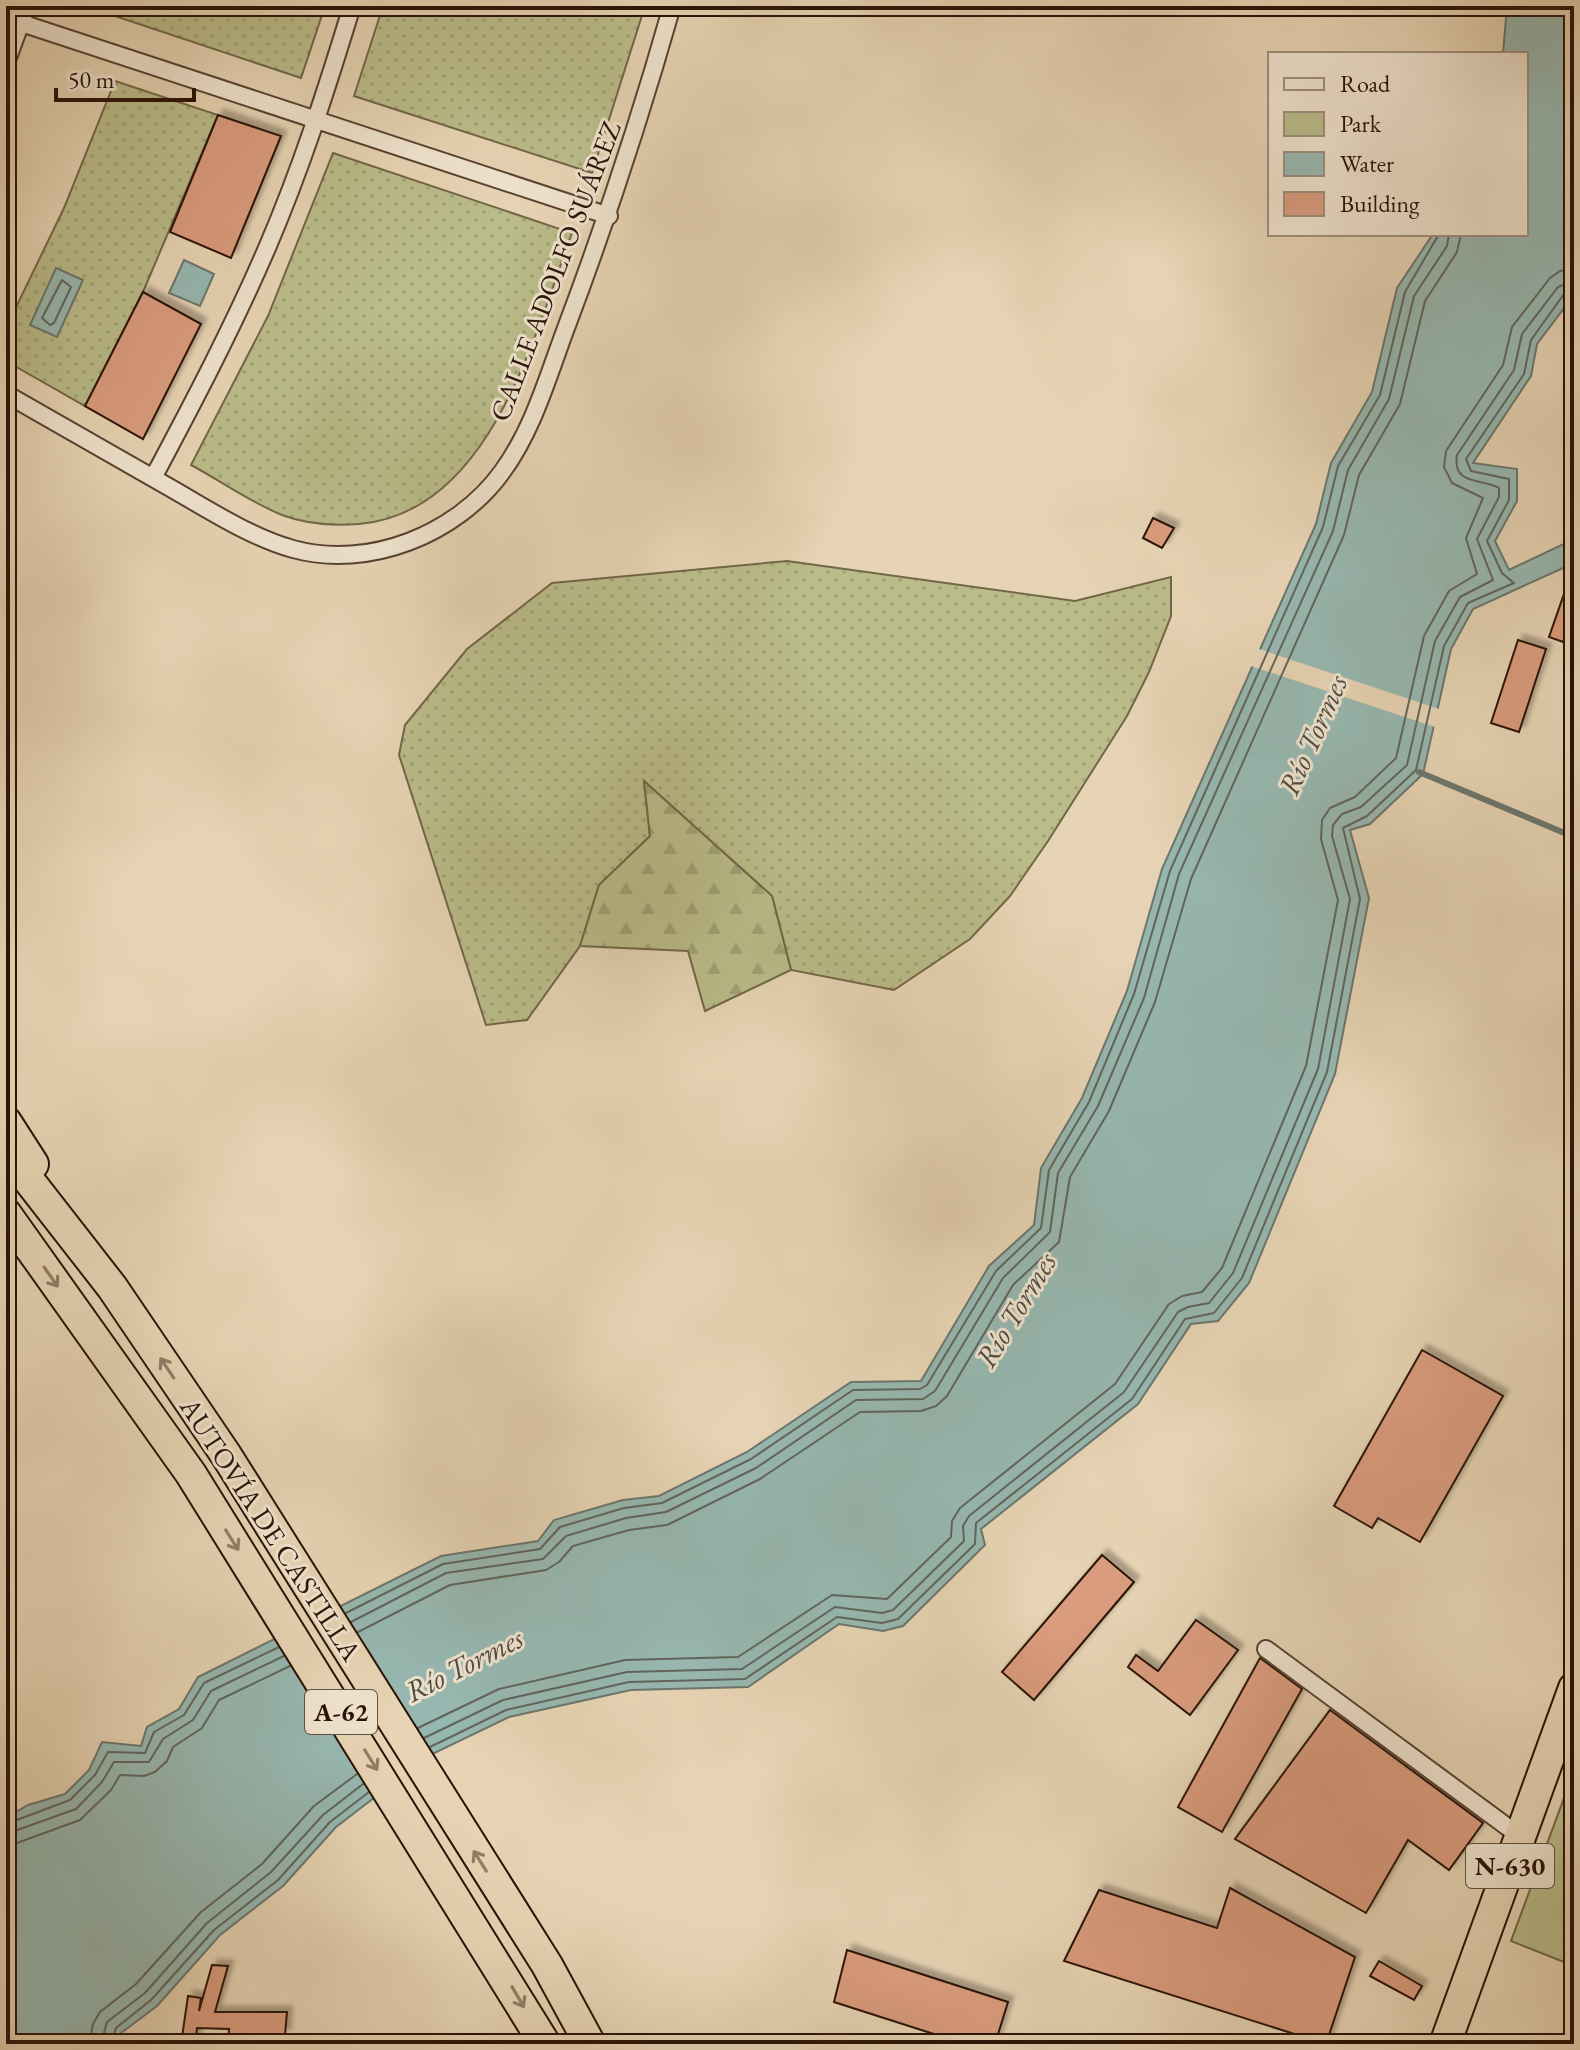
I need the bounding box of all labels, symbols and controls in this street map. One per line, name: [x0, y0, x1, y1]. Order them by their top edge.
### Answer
scale bar: [56, 52, 194, 102]
legend: [1268, 52, 1528, 236]
text: 50 m: [68, 64, 115, 95]
text: Road: [1340, 68, 1391, 99]
text: Park: [1340, 108, 1382, 139]
street label: CALLE ADOLFO SUÁREZ: [481, 116, 629, 426]
text: Water: [1340, 148, 1394, 179]
text: Building: [1340, 188, 1420, 219]
water label: Río Tormes: [1269, 668, 1357, 801]
water label: Río Tormes: [966, 1244, 1066, 1375]
one-way arrow: [43, 1266, 59, 1288]
one-way arrow: [159, 1357, 175, 1379]
street label: AUTOVÍA DE CASTILLA: [172, 1390, 370, 1668]
one-way arrow: [225, 1528, 241, 1551]
water label: Río Tormes: [398, 1618, 530, 1711]
road number: A-62: [305, 1690, 377, 1734]
one-way arrow: [363, 1748, 379, 1771]
road number: N-630: [1466, 1844, 1554, 1888]
one-way arrow: [471, 1850, 487, 1873]
one-way arrow: [510, 1985, 526, 2008]

